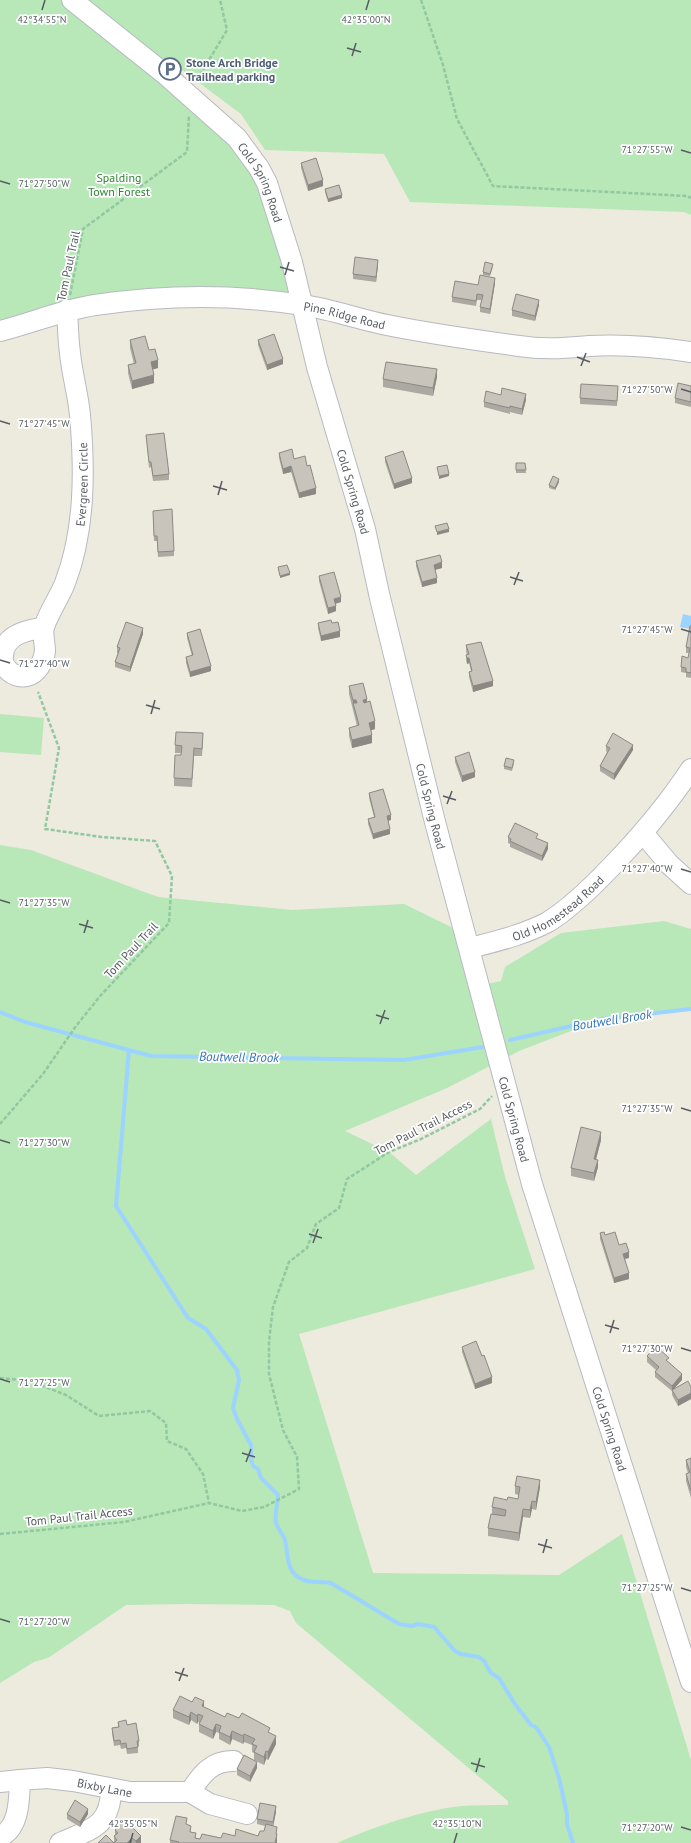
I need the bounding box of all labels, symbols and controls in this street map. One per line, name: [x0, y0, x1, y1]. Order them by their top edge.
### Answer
text: 42°34'55"N: [17, 13, 67, 26]
text: 42°35'00"N: [341, 13, 391, 26]
place label: Stone Arch Bridge Trailhead parking: [186, 55, 278, 84]
parking icon: Stone Arch Bridge Trailhead parking: [157, 56, 183, 82]
street label: Cold Spring Road: [235, 139, 286, 224]
text: 71°27'55"W: [621, 143, 673, 156]
park label: Spalding Town Forest: [88, 170, 150, 199]
text: 71°27'50"W: [18, 177, 70, 190]
street label: Tom Paul Trail: [53, 229, 83, 303]
street label: Pine Ridge Road: [303, 298, 387, 332]
text: 71°27'50"W: [621, 383, 673, 396]
text: 71°27'45"W: [18, 417, 70, 430]
street label: Evergreen Circle: [72, 442, 90, 527]
street label: Cold Spring Road: [334, 447, 373, 535]
text: 71°27'45"W: [621, 623, 673, 636]
text: 71°27'40"W: [18, 657, 70, 670]
street label: Cold Spring Road: [413, 762, 449, 851]
text: 71°27'40"W: [621, 862, 673, 875]
street label: Old Homestead Road: [510, 872, 606, 944]
text: 71°27'35"W: [18, 896, 70, 909]
street label: Tom Paul Trail: [101, 918, 161, 981]
water label: Boutwell Brook: [571, 1005, 654, 1035]
water label: Boutwell Brook: [199, 1048, 280, 1066]
street label: Cold Spring Road: [496, 1075, 533, 1164]
street label: Tom Paul Trail Access: [372, 1096, 474, 1158]
text: 71°27'35"W: [621, 1102, 673, 1115]
text: 71°27'30"W: [18, 1136, 70, 1149]
text: 71°27'30"W: [621, 1342, 673, 1355]
text: 71°27'25"W: [18, 1376, 70, 1389]
street label: Cold Spring Road: [590, 1384, 631, 1473]
street label: Tom Paul Trail Access: [25, 1503, 133, 1529]
text: 71°27'25"W: [621, 1581, 673, 1594]
text: 71°27'20"W: [18, 1615, 70, 1628]
street label: Bixby Lane: [76, 1774, 134, 1800]
text: 42°35'05"N: [108, 1817, 158, 1830]
text: 42°35'10"N: [432, 1817, 482, 1830]
text: 71°27'20"W: [621, 1821, 673, 1834]

